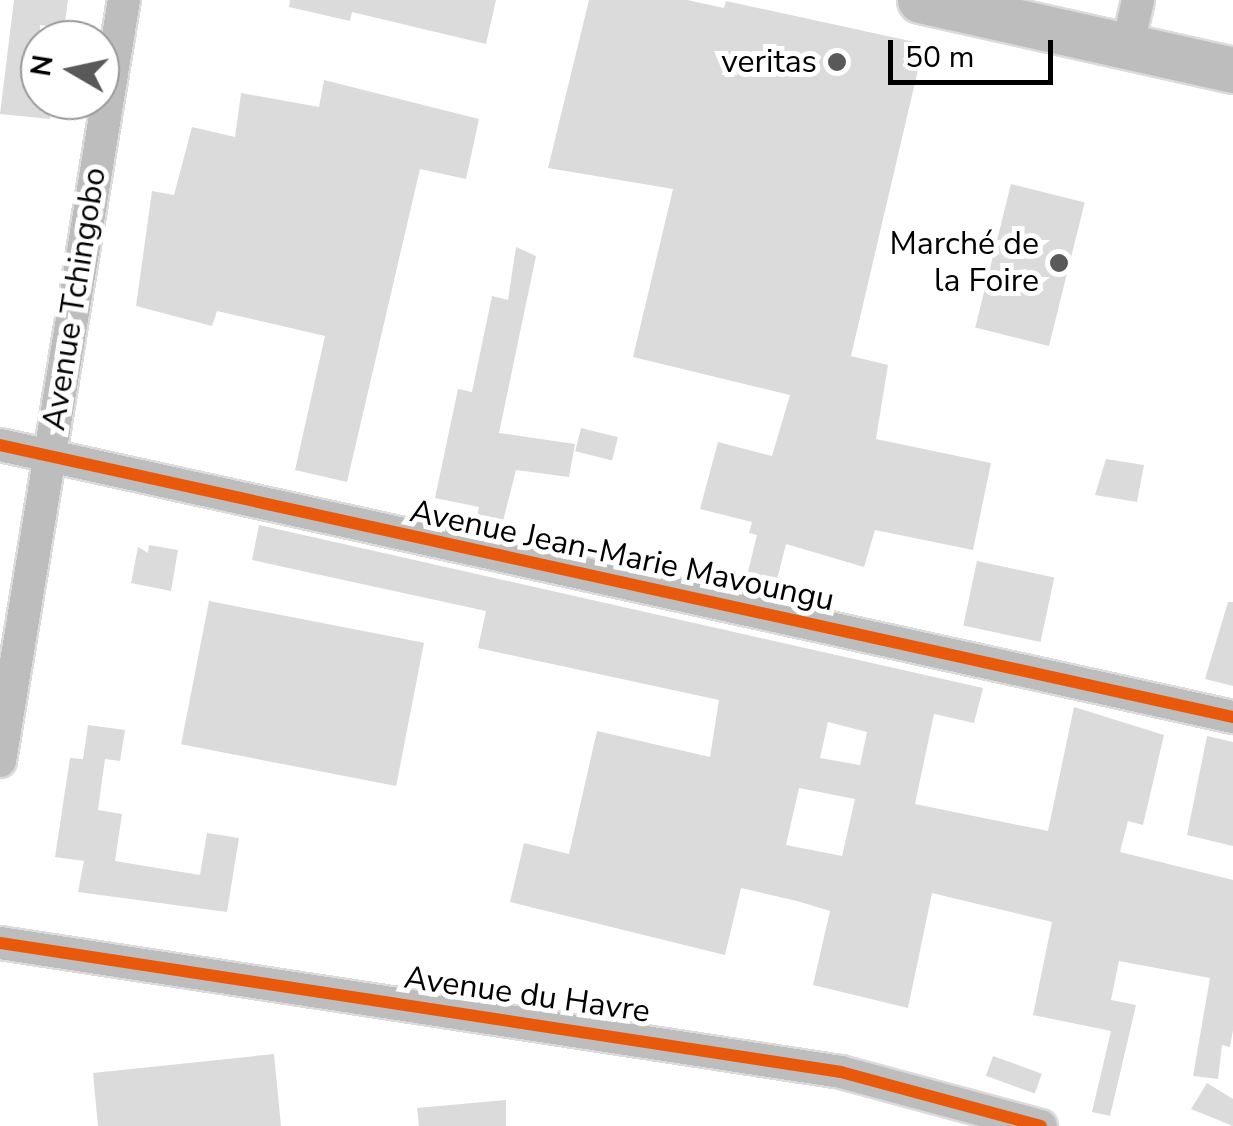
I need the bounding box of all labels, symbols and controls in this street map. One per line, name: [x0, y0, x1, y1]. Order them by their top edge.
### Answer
north arrow: [20, 20, 120, 120]
scale bar: [893, 20, 1058, 82]
text: 50 m: [905, 37, 974, 78]
place label: veritas: [721, 43, 817, 81]
marker: veritas: [826, 51, 848, 73]
text: N: [22, 52, 63, 79]
street label: Avenue Tchingobo: [35, 165, 115, 433]
place label: Marché de la Foire: [890, 226, 1039, 301]
marker: Marché de la Foire: [1048, 252, 1070, 274]
street label: Avenue Jean-Marie Mavoungu: [406, 492, 838, 620]
street label: Avenue du Havre: [402, 959, 652, 1031]

